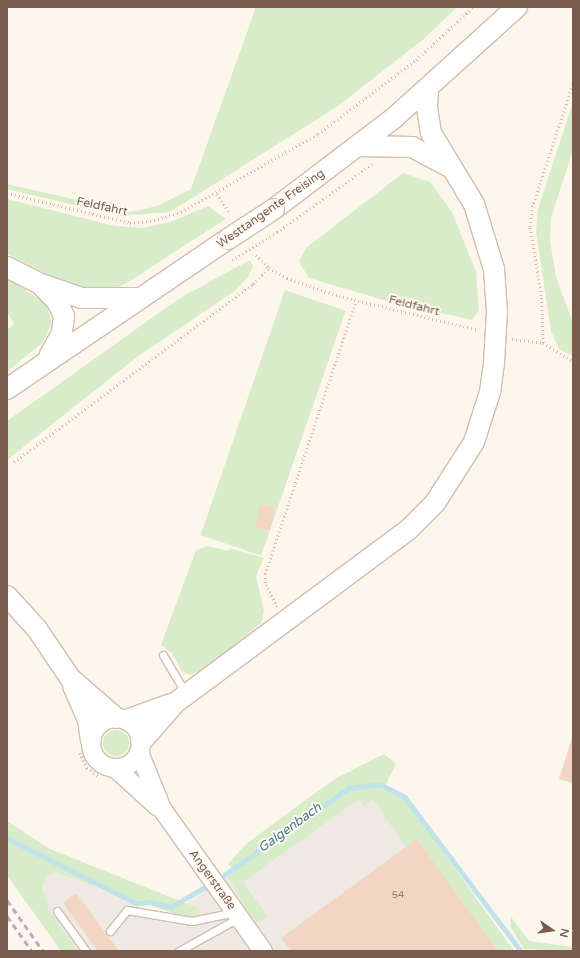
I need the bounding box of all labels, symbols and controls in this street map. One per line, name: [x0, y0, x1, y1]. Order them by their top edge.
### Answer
street label: Westtangente Freising: [214, 166, 328, 252]
street label: Feldfahrt: [75, 195, 129, 219]
street label: Feldfahrt: [387, 293, 441, 319]
water label: Galgenbach: [255, 800, 325, 856]
street label: Angerstraße: [185, 847, 239, 913]
house number: 54: [392, 890, 404, 902]
north arrow: [532, 910, 572, 950]
text: N: [557, 927, 572, 939]

